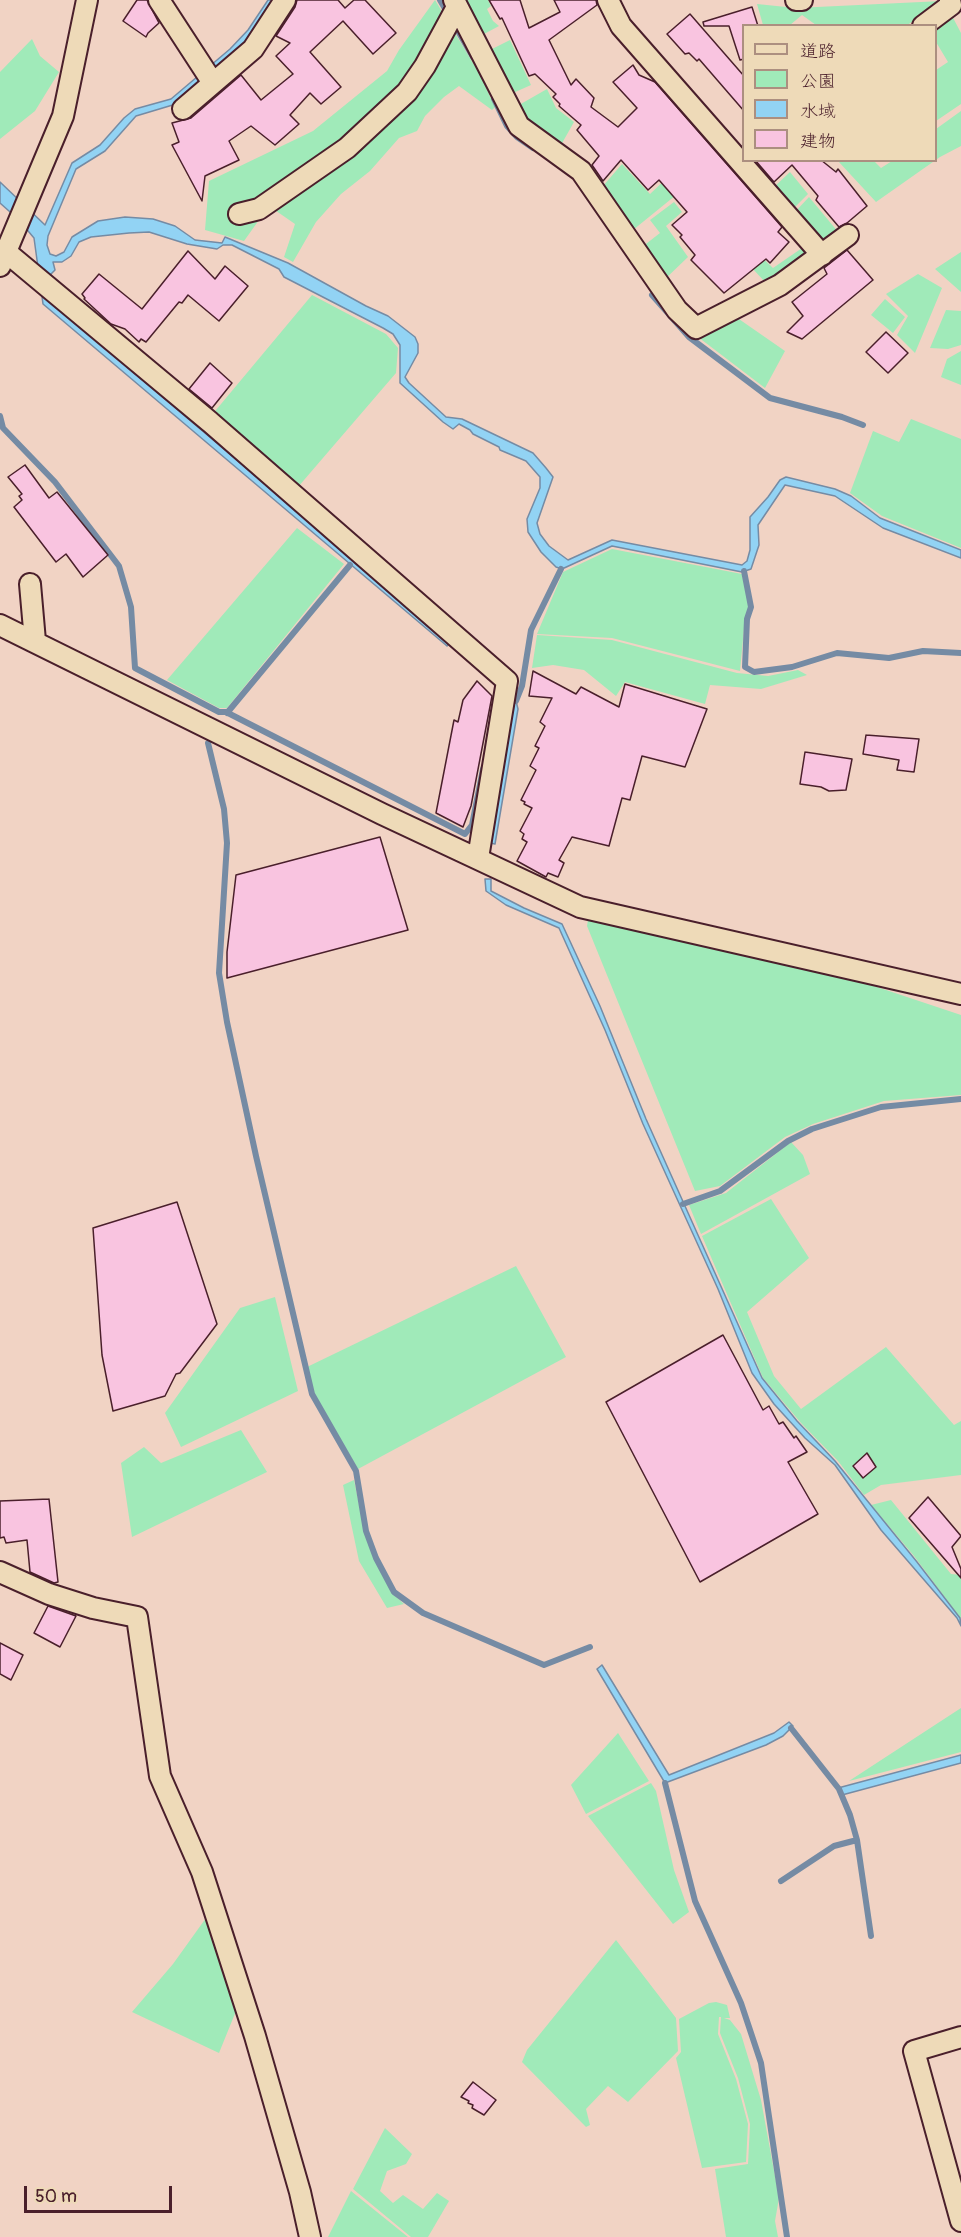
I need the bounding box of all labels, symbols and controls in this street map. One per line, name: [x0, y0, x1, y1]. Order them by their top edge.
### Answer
legend: [742, 24, 937, 162]
text: 道路: [800, 40, 836, 63]
text: 公園: [800, 70, 836, 93]
text: 水域: [800, 100, 836, 123]
text: 建物: [800, 130, 836, 153]
scale bar: [27, 2174, 176, 2212]
text: 50 m: [35, 2185, 77, 2208]

